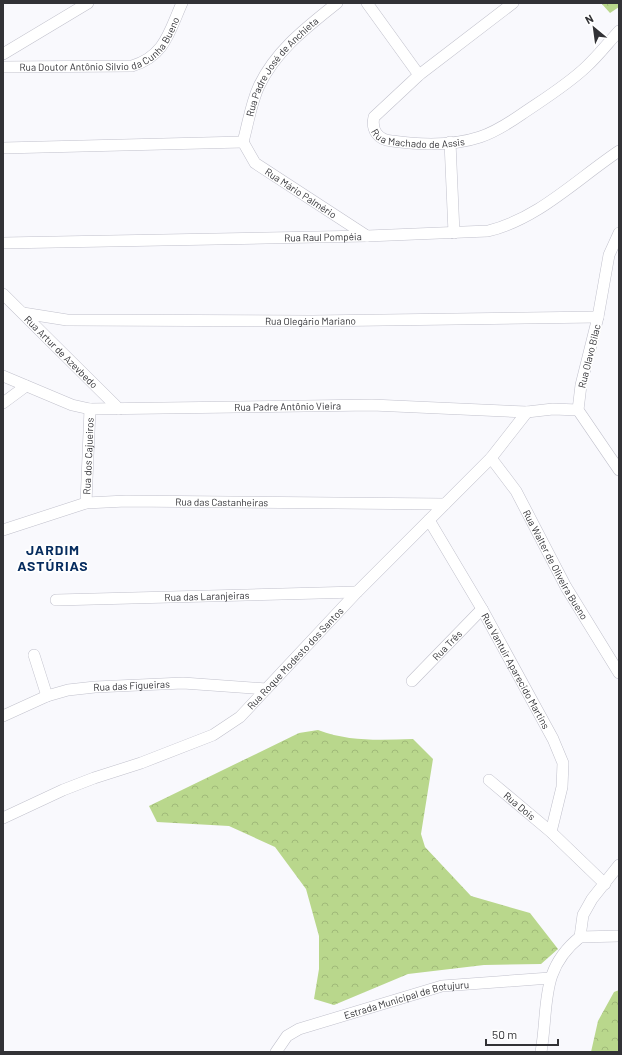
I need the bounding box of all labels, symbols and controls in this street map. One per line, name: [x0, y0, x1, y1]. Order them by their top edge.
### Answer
north arrow: [574, 8, 614, 48]
text: N: [583, 11, 595, 26]
street label: Rua Doutor Antônio Silvio da Cunha Bueno: [19, 15, 181, 73]
street label: Rua Padre José de Anchieta: [243, 15, 321, 118]
street label: Rua Machado de Assis: [369, 126, 466, 150]
street label: Rua Mário Palmério: [263, 165, 339, 221]
street label: Rua Raul Pompéia: [284, 230, 362, 244]
street label: Rua Artur de Azevbedo: [22, 313, 100, 391]
street label: Rua Olegário Mariano: [265, 314, 356, 327]
street label: Rua Olavo Bilac: [575, 323, 603, 389]
street label: Rua Padre Antônio Vieira: [234, 399, 341, 413]
street label: Rua dos Cajueiros: [80, 417, 96, 495]
street label: Rua das Castanheiras: [175, 495, 268, 508]
street label: Rua Walter de Oliveira Bueno: [521, 508, 591, 622]
district label: JARDIM ASTÚRIAS: [17, 541, 89, 574]
street label: Rua das Laranjeiras: [164, 589, 250, 603]
street label: Rua Roque Modesto dos Santos: [244, 605, 346, 712]
street label: Rua Vantuir Aparecido Martins: [479, 611, 552, 731]
street label: Rua Três: [429, 627, 464, 663]
street label: Rua das Figueiras: [93, 678, 170, 693]
street label: Rua Dois: [501, 789, 538, 823]
street label: Estrada Municipal de Botujuru: [342, 978, 469, 1021]
scale bar: [486, 1021, 558, 1047]
text: 50 m: [492, 1027, 517, 1041]

